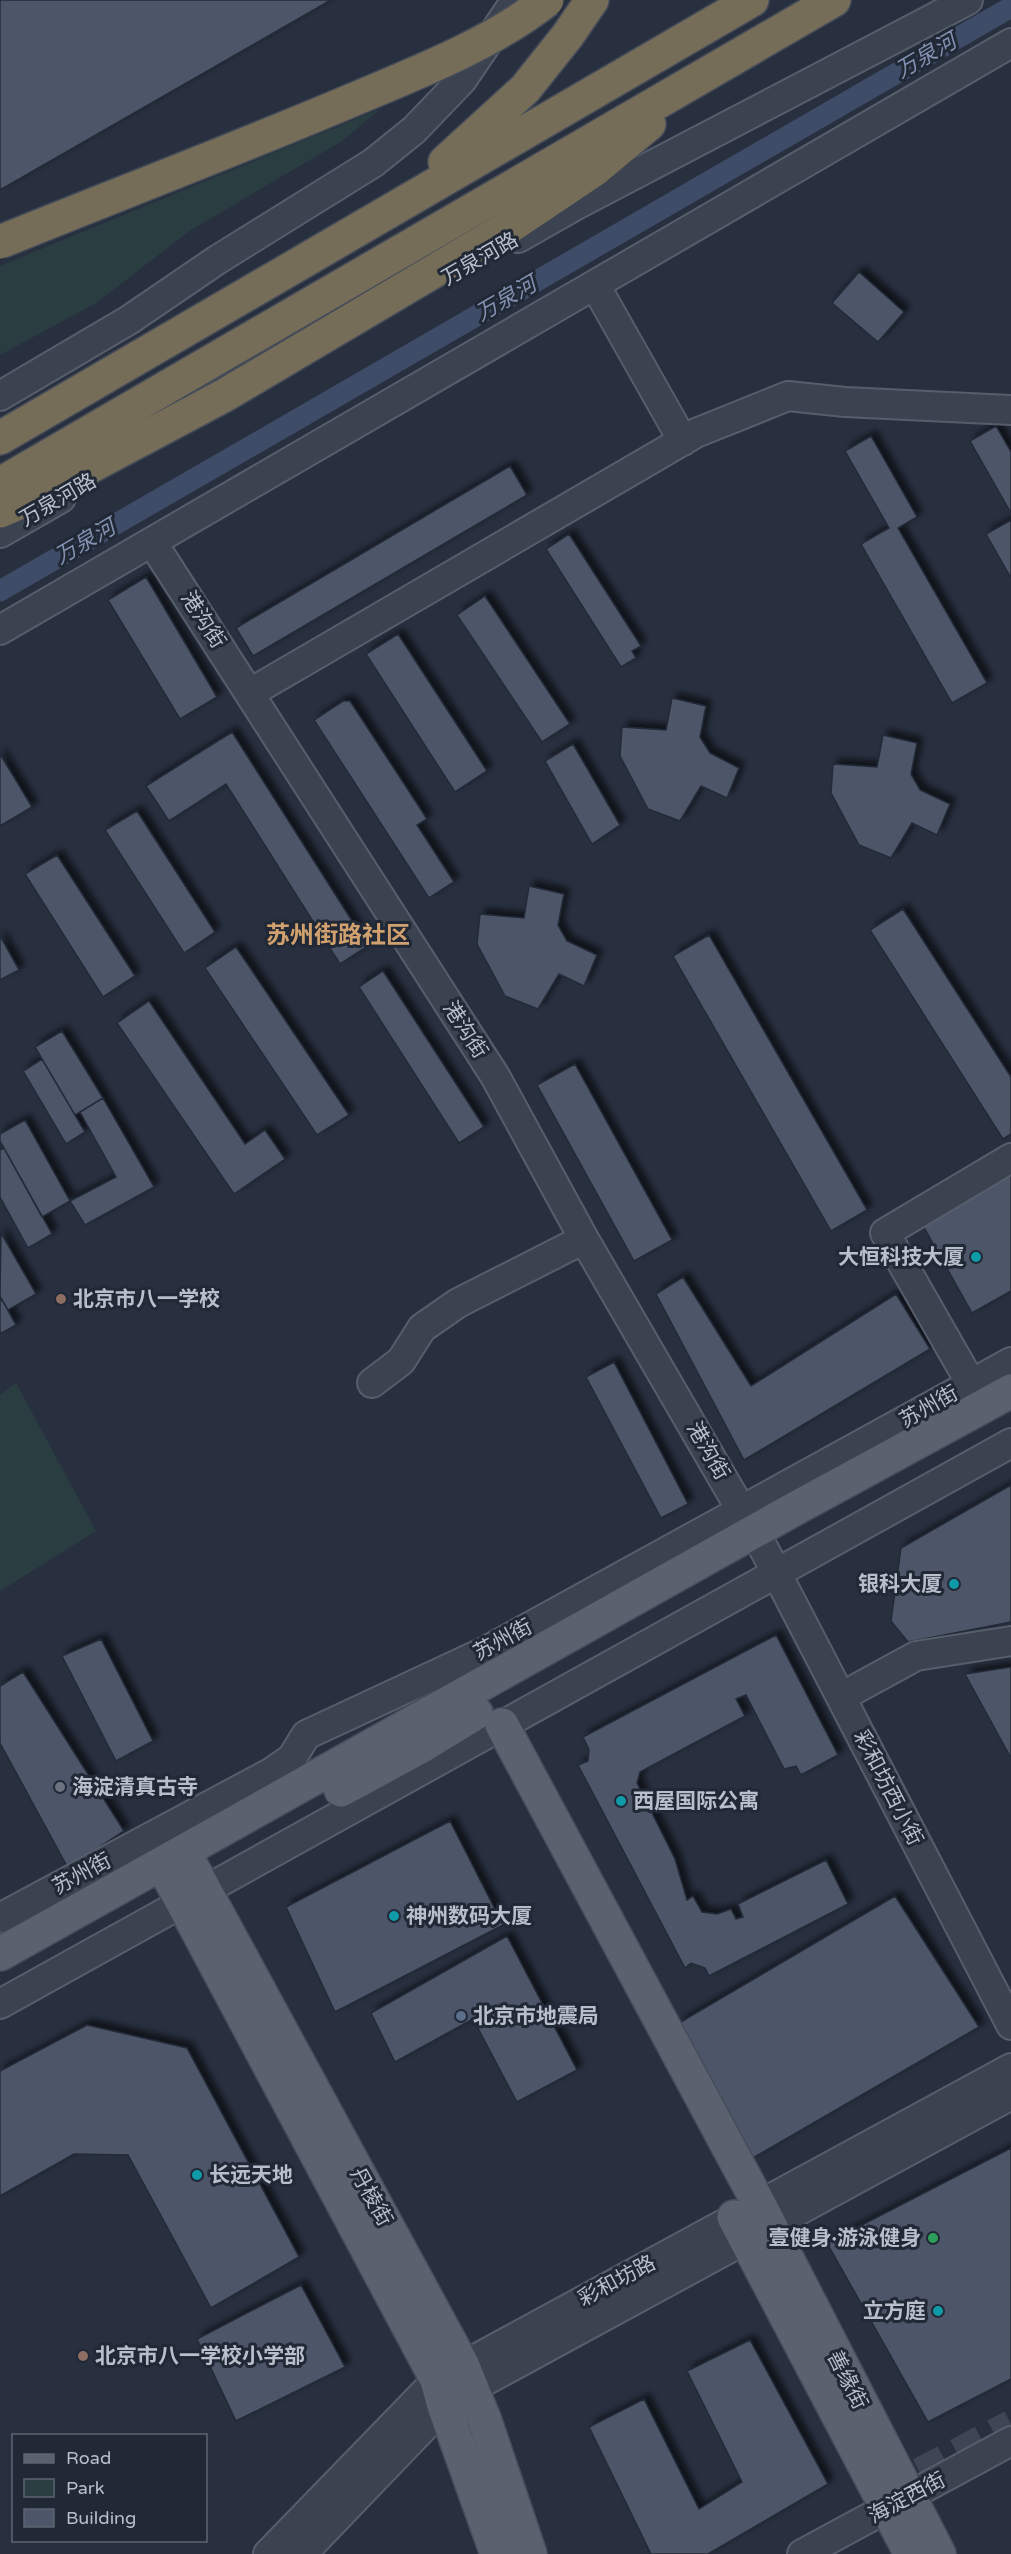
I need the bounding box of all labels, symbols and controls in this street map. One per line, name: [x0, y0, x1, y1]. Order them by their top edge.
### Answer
water label: 万泉河: [891, 26, 965, 84]
street label: 万泉河路: [437, 227, 523, 291]
water label: 万泉河: [471, 269, 545, 327]
street label: 万泉河路: [15, 468, 101, 532]
water label: 万泉河: [50, 512, 124, 570]
street label: 港沟街: [175, 587, 231, 653]
district label: 苏州街路社区: [266, 921, 410, 950]
street label: 港沟街: [437, 997, 493, 1063]
place label: 大恒科技大厦: [838, 1245, 964, 1270]
marker: 大恒科技大厦: [969, 1250, 983, 1264]
place label: 北京市八一学校: [73, 1287, 220, 1312]
marker: 北京市八一学校: [54, 1292, 68, 1306]
street label: 苏州街: [895, 1381, 963, 1433]
street label: 港沟街: [681, 1417, 735, 1485]
place label: 银科大厦: [858, 1572, 942, 1597]
marker: 银科大厦: [947, 1577, 961, 1591]
street label: 苏州街: [469, 1614, 537, 1666]
street label: 彩和坊西小街: [848, 1726, 928, 1850]
place label: 海淀清真古寺: [72, 1775, 198, 1800]
marker: 海淀清真古寺: [53, 1780, 67, 1794]
place label: 西屋国际公寓: [633, 1789, 759, 1814]
marker: 西屋国际公寓: [614, 1794, 628, 1808]
street label: 苏州街: [48, 1848, 116, 1900]
place label: 神州数码大厦: [406, 1904, 532, 1929]
marker: 神州数码大厦: [387, 1909, 401, 1923]
place label: 北京市地震局: [473, 2004, 599, 2029]
marker: 北京市地震局: [454, 2009, 468, 2023]
place label: 长远天地: [209, 2163, 293, 2188]
street label: 丹棱街: [345, 2163, 397, 2231]
marker: 长远天地: [190, 2168, 204, 2182]
place label: 壹健身·游泳健身: [769, 2226, 921, 2251]
marker: 壹健身·游泳健身: [926, 2231, 940, 2245]
street label: 彩和坊路: [574, 2250, 660, 2312]
place label: 立方庭: [863, 2299, 926, 2324]
marker: 立方庭: [931, 2304, 945, 2318]
place label: 北京市八一学校小学部: [95, 2344, 305, 2369]
street label: 善缘街: [822, 2346, 872, 2414]
marker: 北京市八一学校小学部: [76, 2349, 90, 2363]
legend: [12, 2434, 207, 2542]
text: Road: [66, 2447, 111, 2469]
street label: 海淀西街: [864, 2467, 950, 2529]
text: Park: [66, 2477, 105, 2499]
text: Building: [66, 2507, 136, 2529]

